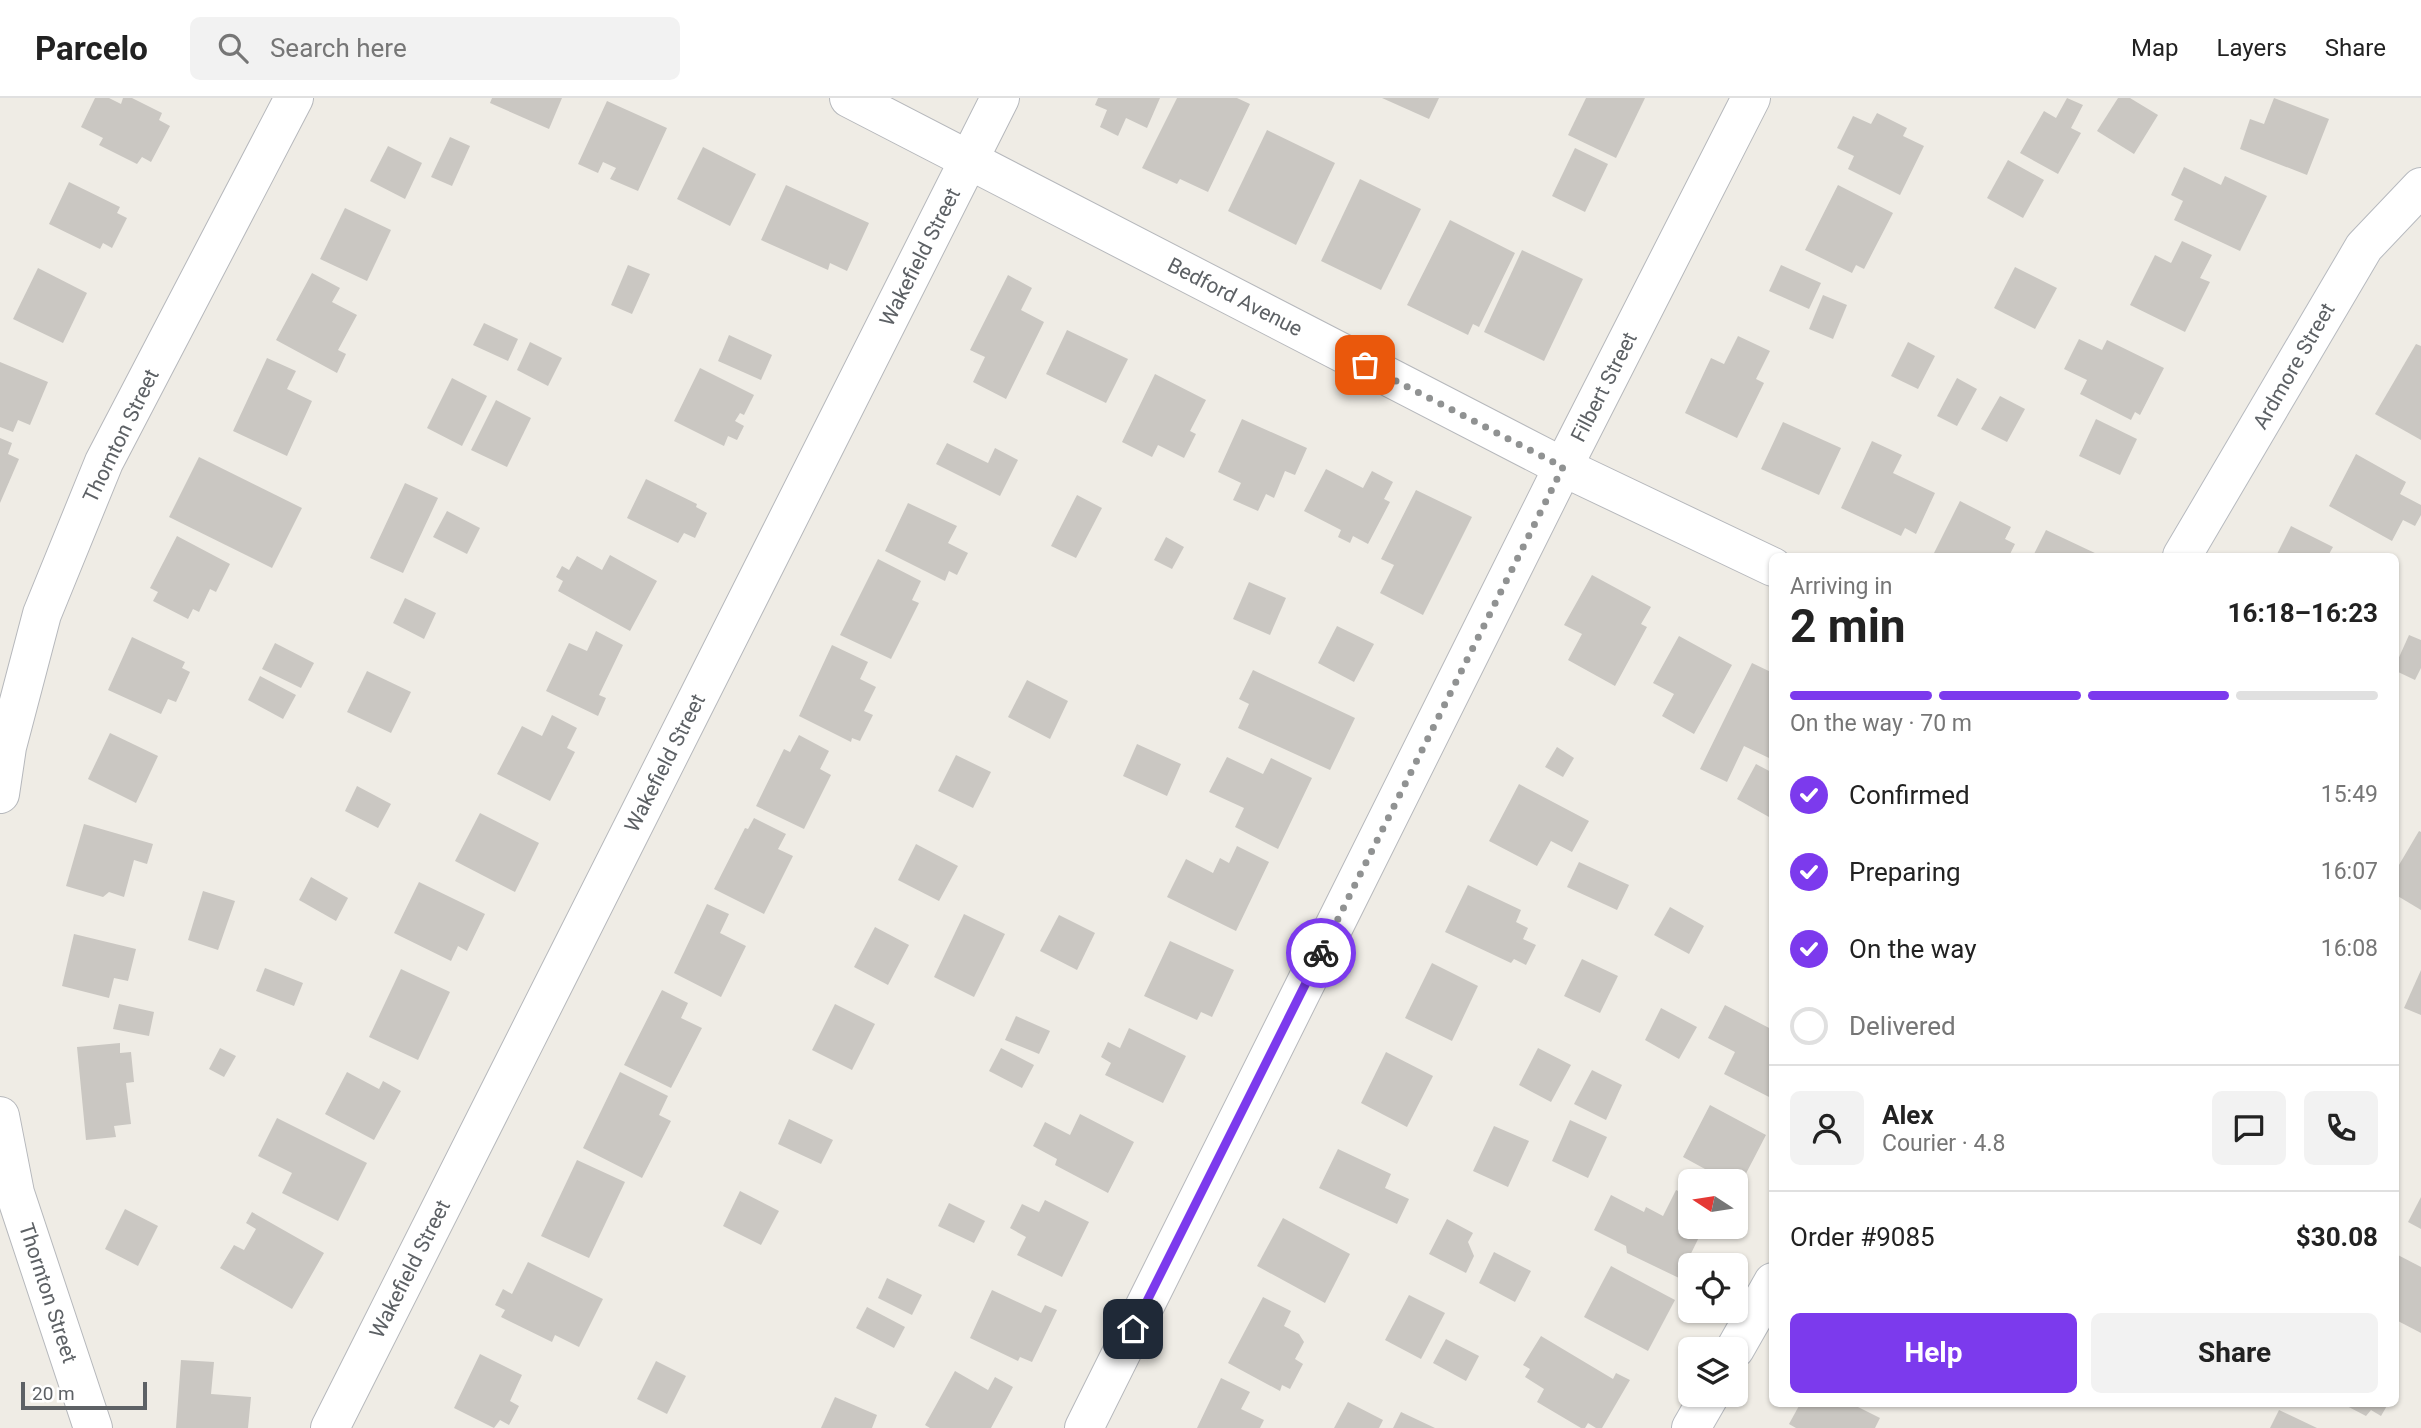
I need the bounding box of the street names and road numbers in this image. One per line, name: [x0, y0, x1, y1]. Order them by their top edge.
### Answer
street label: Wakefield Street: [875, 184, 965, 330]
street label: Bedford Avenue: [1164, 253, 1306, 341]
street label: Ardmore Street: [2248, 299, 2340, 433]
street label: Filbert Street: [1566, 328, 1642, 446]
street label: Thornton Street: [78, 365, 164, 507]
street label: Wakefield Street: [620, 690, 710, 836]
street label: Wakefield Street: [365, 1196, 455, 1342]
street label: Thornton Street: [14, 1220, 82, 1366]

